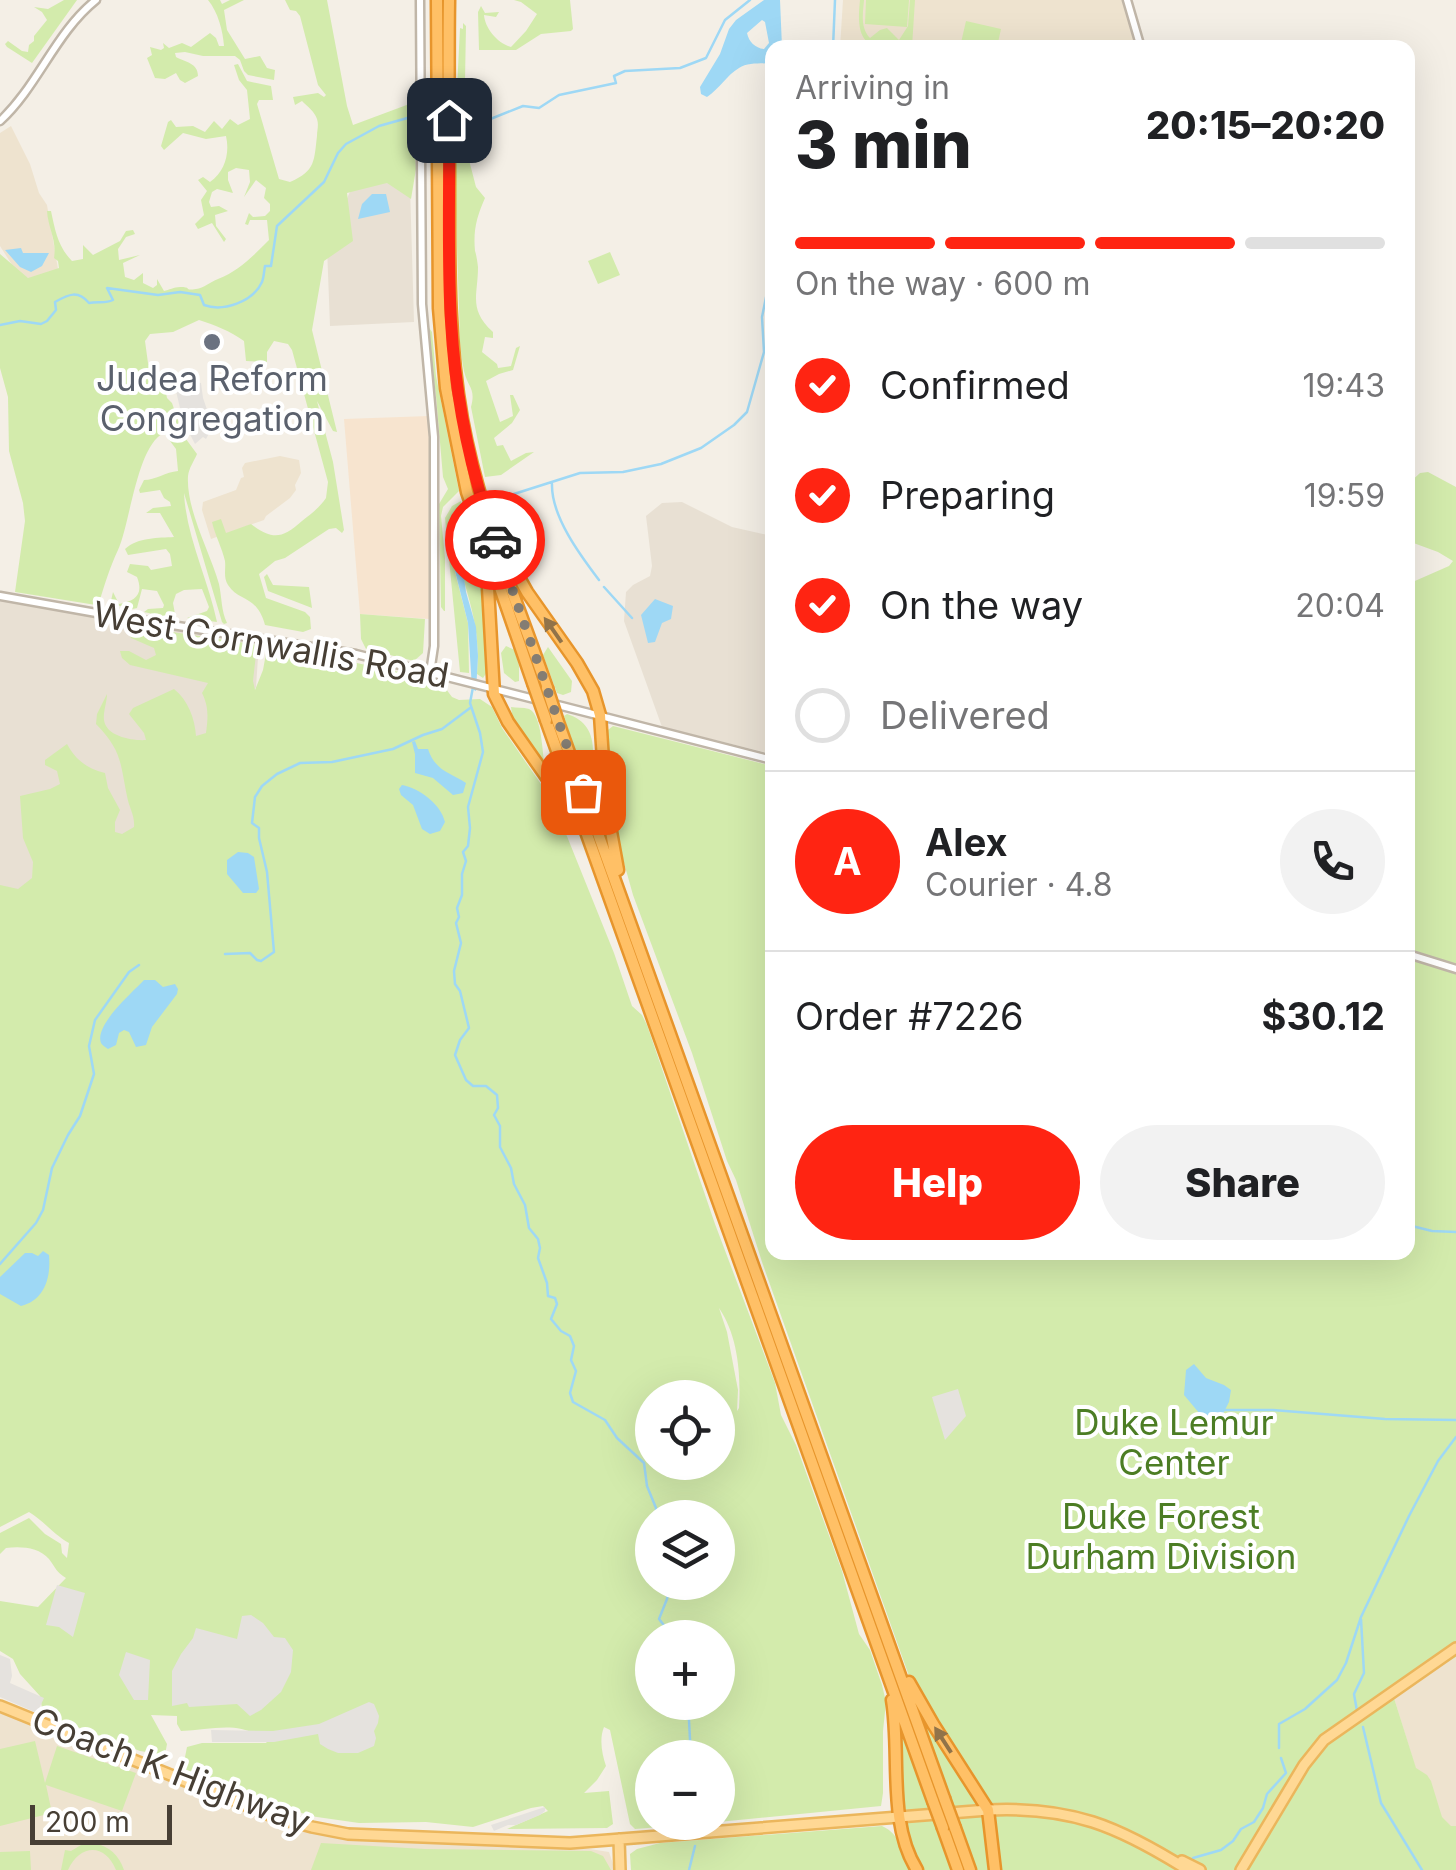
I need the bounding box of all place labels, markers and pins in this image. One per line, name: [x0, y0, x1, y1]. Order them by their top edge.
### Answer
pin: [407, 78, 492, 163]
marker: Judea Reform Congregation: [201, 331, 223, 353]
place label: Judea Reform Congregation: [96, 357, 328, 439]
pin: [541, 750, 626, 835]

